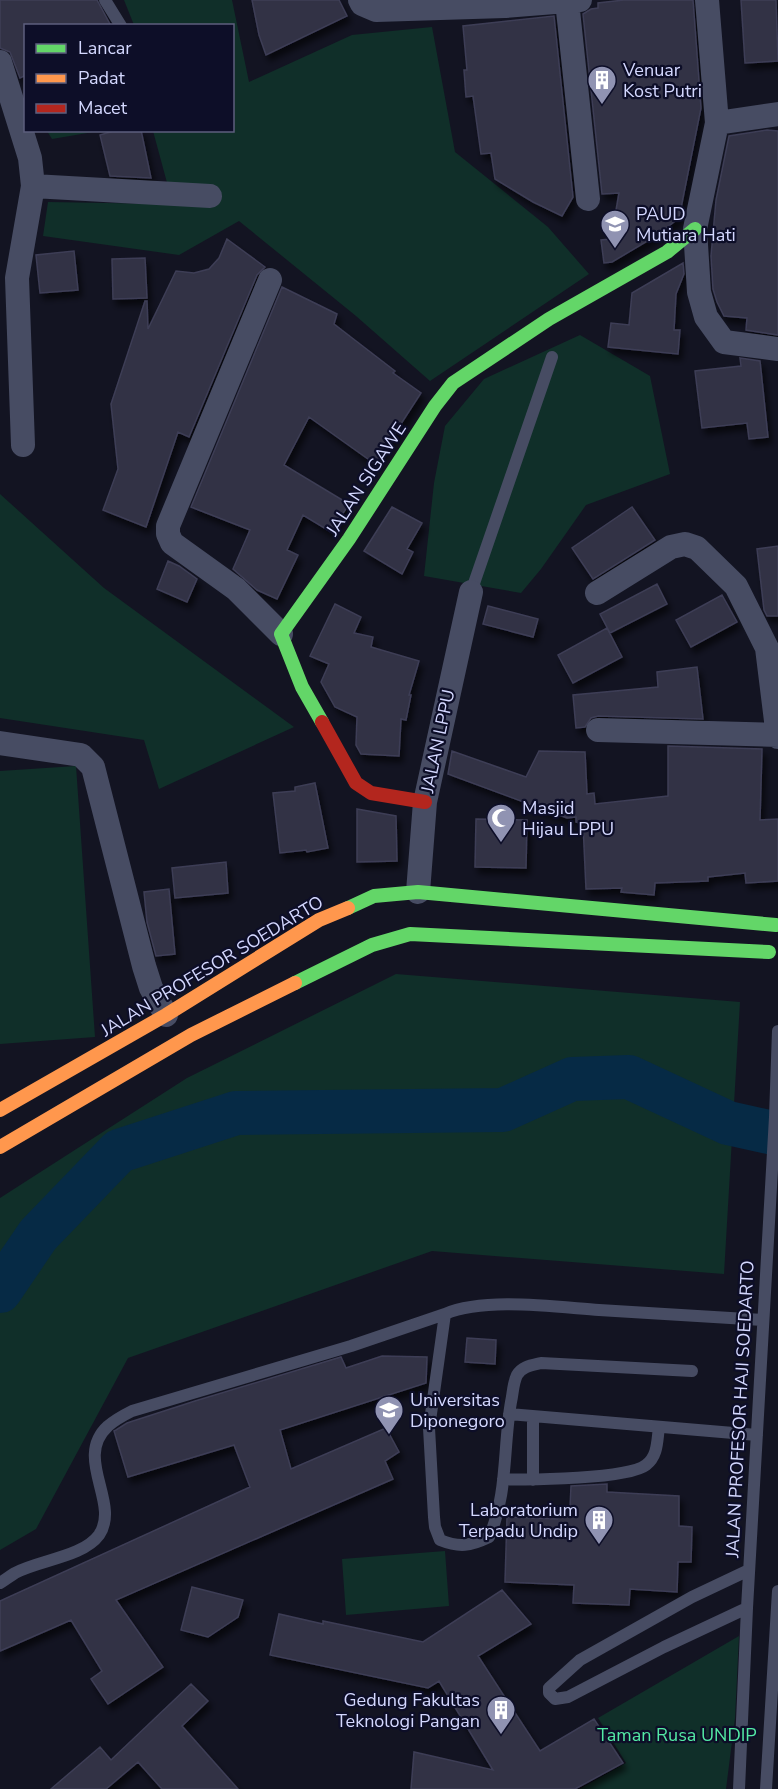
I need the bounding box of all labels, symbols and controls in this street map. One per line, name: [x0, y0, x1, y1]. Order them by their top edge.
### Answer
legend: [24, 24, 234, 132]
text: Lancar: [78, 36, 132, 60]
place label: Venuar Kost Putri: [622, 58, 702, 103]
building icon: Venuar Kost Putri: [586, 64, 618, 106]
text: Padat: [78, 66, 126, 90]
text: Macet: [78, 96, 128, 120]
place label: PAUD Mutiara Hati: [636, 202, 736, 247]
school or university icon: PAUD Mutiara Hati: [599, 208, 631, 250]
street label: JALAN SIGAWE: [320, 418, 412, 541]
street label: JALAN LPPU: [415, 687, 461, 796]
place label: Masjid Hijau LPPU: [522, 796, 614, 841]
mosque icon: Masjid Hijau LPPU: [485, 802, 517, 844]
street label: JALAN PROFESOR SOEDARTO: [95, 890, 328, 1043]
street label: JALAN PROFESOR HAJI SOEDARTO: [720, 1260, 760, 1559]
place label: Universitas Diponegoro: [410, 1388, 505, 1433]
school or university icon: Universitas Diponegoro: [373, 1394, 405, 1436]
place label: Laboratorium Terpadu Undip: [459, 1498, 578, 1543]
building icon: Laboratorium Terpadu Undip: [583, 1504, 615, 1546]
place label: Gedung Fakultas Teknologi Pangan: [336, 1688, 480, 1733]
building icon: Gedung Fakultas Teknologi Pangan: [485, 1694, 517, 1736]
park label: Taman Rusa UNDIP: [597, 1723, 757, 1747]

